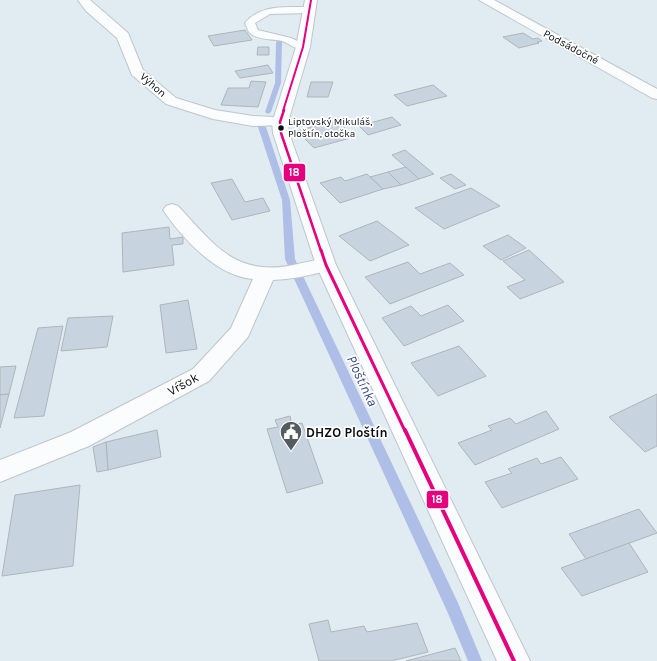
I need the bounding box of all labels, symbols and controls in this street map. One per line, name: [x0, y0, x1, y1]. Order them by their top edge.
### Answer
street label: Podsádočné: [541, 27, 601, 67]
street label: Výhon: [137, 70, 169, 100]
place label: Liptovský Mikuláš, Ploštín, otočka: [288, 116, 372, 140]
marker: Liptovský Mikuláš, Ploštín, otočka: [276, 123, 286, 133]
line badge: 18: [283, 163, 306, 182]
text: 18: [288, 166, 300, 179]
water label: Ploštínka: [343, 353, 381, 409]
street label: Vŕšok: [165, 369, 201, 399]
public building icon: DHZO Ploštín: [278, 419, 304, 452]
place label: DHZO Ploštín: [306, 425, 388, 440]
line badge: 18: [426, 490, 449, 509]
text: 18: [431, 493, 443, 506]

